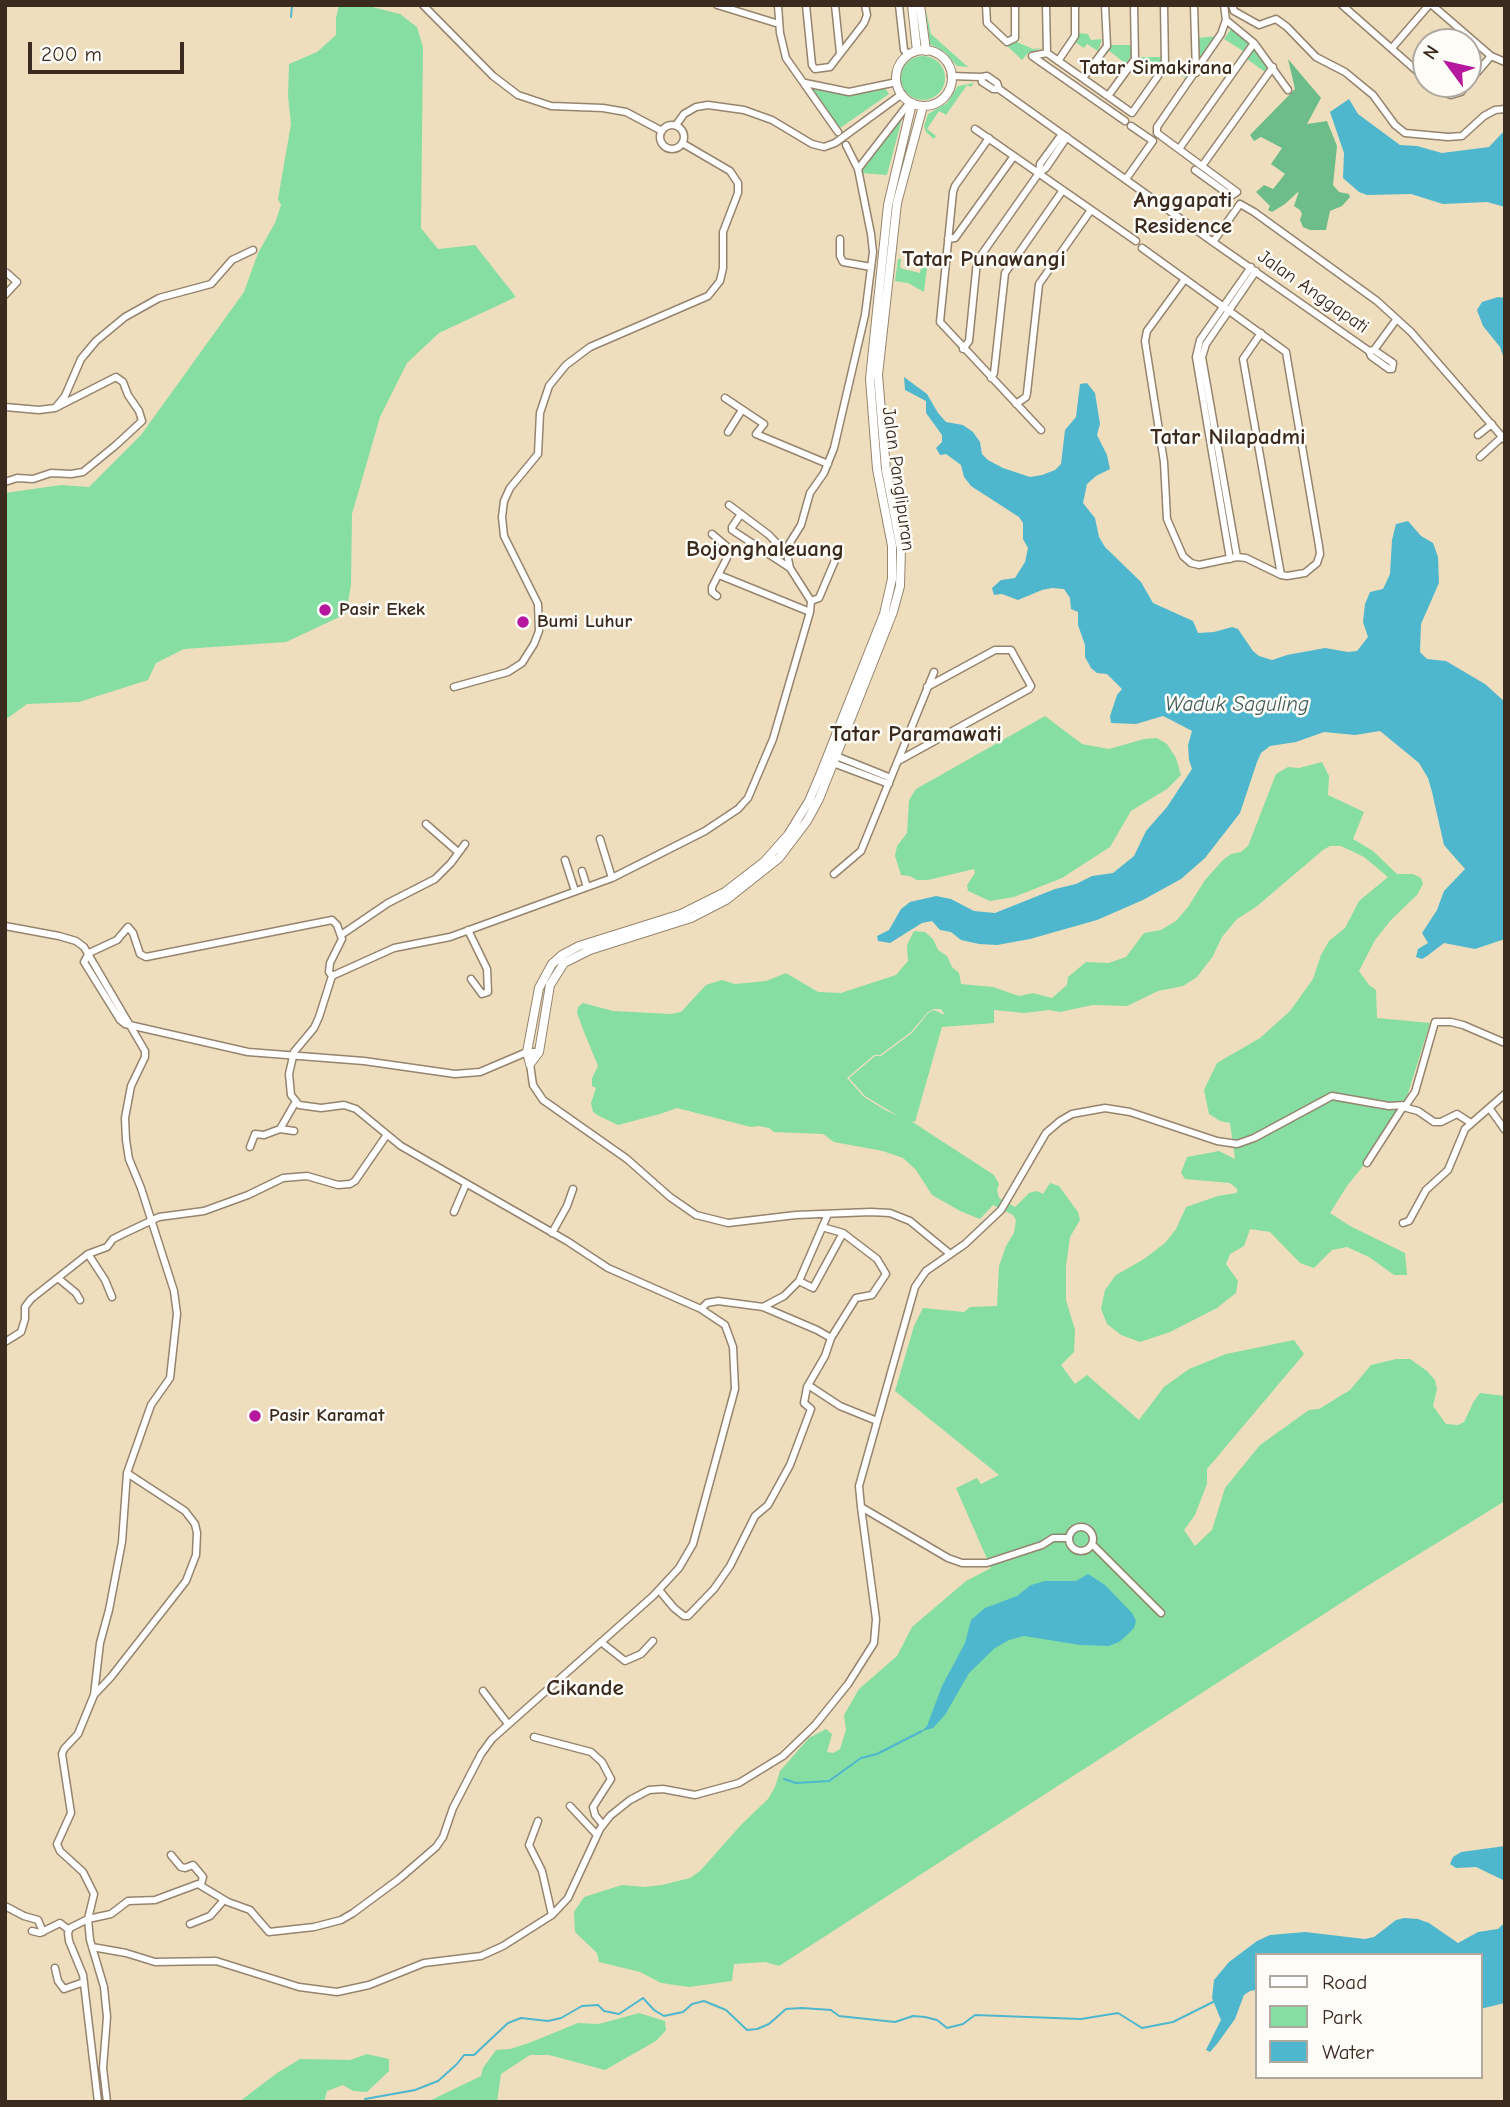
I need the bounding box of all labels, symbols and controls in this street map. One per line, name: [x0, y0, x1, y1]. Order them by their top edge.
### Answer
scale bar: [32, 28, 187, 72]
north arrow: [1412, 28, 1482, 98]
text: N: [1418, 41, 1444, 64]
text: 200 m: [41, 42, 102, 66]
district label: Tatar Simakirana: [1080, 55, 1232, 81]
district label: Anggapati Residence: [1134, 186, 1232, 240]
district label: Tatar Punawangi: [902, 245, 1066, 273]
street label: Jalan Anggapati: [1253, 245, 1373, 339]
street label: Jalan Panglipuran: [877, 405, 919, 553]
district label: Tatar Nilapadmi: [1150, 423, 1306, 451]
district label: Bojonghaleuang: [686, 535, 844, 563]
place label: Pasir Ekek: [339, 599, 425, 621]
marker: Pasir Ekek: [317, 602, 333, 618]
place label: Bumi Luhur: [537, 611, 632, 633]
marker: Bumi Luhur: [515, 614, 531, 630]
water label: Waduk Saguling: [1165, 692, 1309, 718]
district label: Tatar Paramawati: [830, 720, 1002, 748]
place label: Pasir Karamat: [269, 1405, 384, 1427]
marker: Pasir Karamat: [247, 1408, 263, 1424]
district label: Cikande: [546, 1674, 624, 1702]
legend: [1254, 1953, 1482, 2079]
text: Road: [1322, 1970, 1367, 1994]
text: Park: [1322, 2005, 1362, 2029]
text: Water: [1322, 2040, 1374, 2064]

